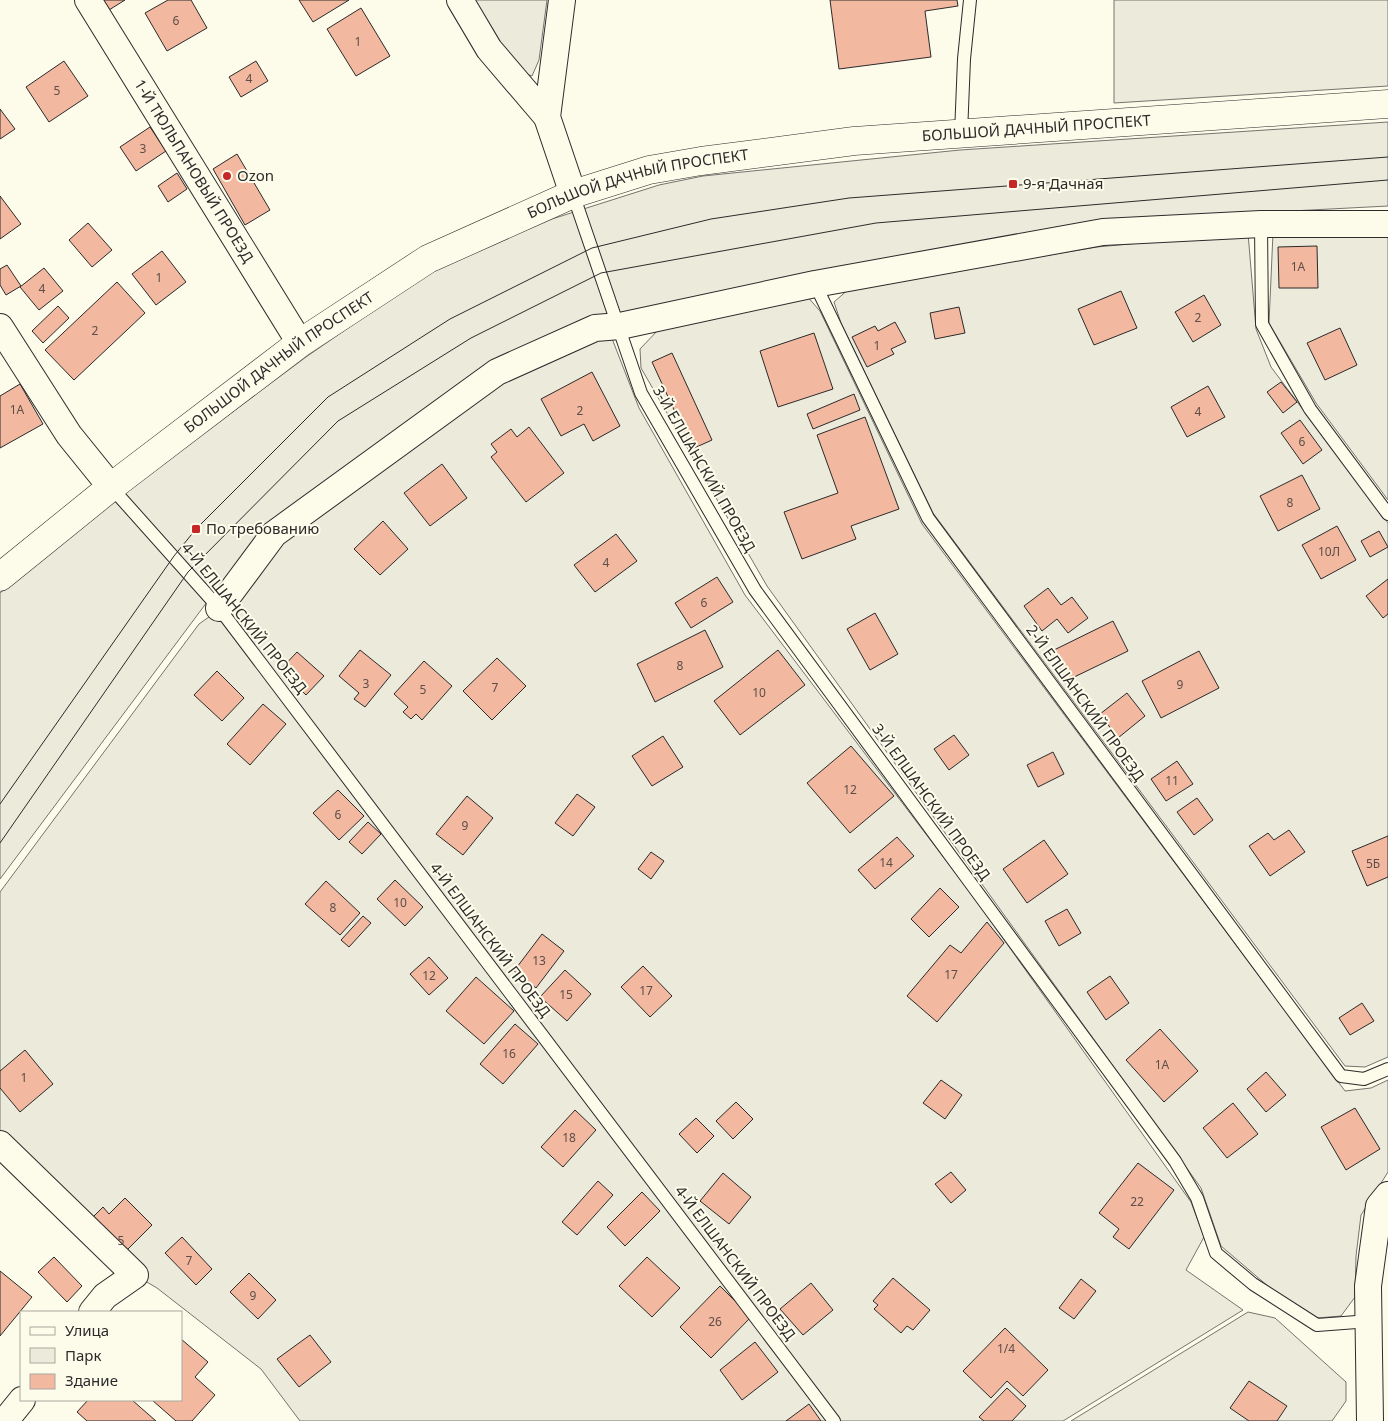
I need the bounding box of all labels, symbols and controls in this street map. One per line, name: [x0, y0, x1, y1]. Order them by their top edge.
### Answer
house number: 6: [173, 12, 180, 29]
house number: 1: [355, 33, 361, 50]
house number: 4: [246, 70, 253, 87]
street label: 1-Й ТЮЛЬПАНОВЫЙ ПРОЕЗД: [130, 75, 259, 266]
house number: 5: [54, 82, 61, 99]
street label: БОЛЬШОЙ ДАЧНЫЙ ПРОСПЕКТ: [921, 109, 1152, 145]
house number: 3: [140, 140, 147, 157]
street label: БОЛЬШОЙ ДАЧНЫЙ ПРОСПЕКТ: [524, 144, 750, 222]
place label: Ozon: [237, 165, 274, 185]
marker: Ozon: [221, 170, 233, 182]
place label: 9-я Дачная: [1023, 173, 1103, 193]
marker: 9-я Дачная: [1007, 178, 1019, 190]
house number: 1А: [1291, 258, 1306, 275]
house number: 1: [156, 269, 162, 286]
house number: 4: [39, 280, 46, 297]
street label: БОЛЬШОЙ ДАЧНЫЙ ПРОСПЕКТ: [179, 286, 378, 437]
house number: 2: [1195, 309, 1202, 326]
house number: 2: [92, 322, 99, 339]
house number: 1: [874, 337, 880, 354]
street label: 3-Й ЕЛШАНСКИЙ ПРОЕЗД: [649, 382, 761, 555]
house number: 1А: [10, 401, 25, 418]
house number: 2: [577, 402, 584, 419]
house number: 4: [1195, 403, 1202, 420]
house number: 6: [1299, 433, 1306, 450]
house number: 8: [1287, 494, 1294, 511]
place label: По требованию: [206, 518, 319, 538]
marker: По требованию: [190, 523, 202, 535]
street label: 4-Й ЕЛШАНСКИЙ ПРОЕЗД: [178, 538, 312, 697]
house number: 10Л: [1318, 543, 1340, 560]
house number: 4: [603, 554, 610, 571]
house number: 6: [701, 594, 708, 611]
street label: 2-Й ЕЛШАНСКИЙ ПРОЕЗД: [1022, 620, 1149, 785]
house number: 8: [677, 657, 684, 674]
house number: 3: [363, 675, 370, 692]
house number: 9: [1177, 676, 1184, 693]
house number: 7: [492, 679, 499, 696]
house number: 5: [420, 681, 427, 698]
house number: 10: [752, 684, 766, 701]
street label: 3-Й ЕЛШАНСКИЙ ПРОЕЗД: [868, 719, 995, 884]
house number: 11: [1165, 772, 1179, 789]
house number: 12: [843, 781, 857, 798]
house number: 6: [335, 806, 342, 823]
house number: 9: [462, 817, 469, 834]
house number: 14: [879, 854, 893, 871]
house number: 5Б: [1366, 855, 1380, 872]
street label: 4-Й ЕЛШАНСКИЙ ПРОЕЗД: [426, 858, 556, 1021]
house number: 10: [393, 894, 407, 911]
house number: 8: [330, 899, 337, 916]
house number: 13: [532, 952, 546, 969]
house number: 17: [944, 966, 958, 983]
house number: 12: [422, 967, 436, 984]
house number: 17: [639, 982, 653, 999]
house number: 15: [559, 986, 573, 1003]
house number: 16: [502, 1045, 516, 1062]
house number: 1А: [1155, 1056, 1170, 1073]
house number: 1: [21, 1069, 27, 1086]
house number: 18: [562, 1129, 576, 1146]
street label: 4-Й ЕЛШАНСКИЙ ПРОЕЗД: [671, 1181, 801, 1344]
house number: 22: [1130, 1193, 1144, 1210]
house number: 5: [118, 1232, 125, 1249]
house number: 7: [186, 1252, 193, 1269]
house number: 9: [250, 1287, 257, 1304]
legend: [20, 1311, 182, 1401]
house number: 26: [708, 1313, 722, 1330]
text: Улица: [65, 1320, 109, 1340]
house number: 1/4: [997, 1340, 1015, 1357]
text: Парк: [65, 1345, 101, 1365]
text: Здание: [65, 1370, 118, 1390]

